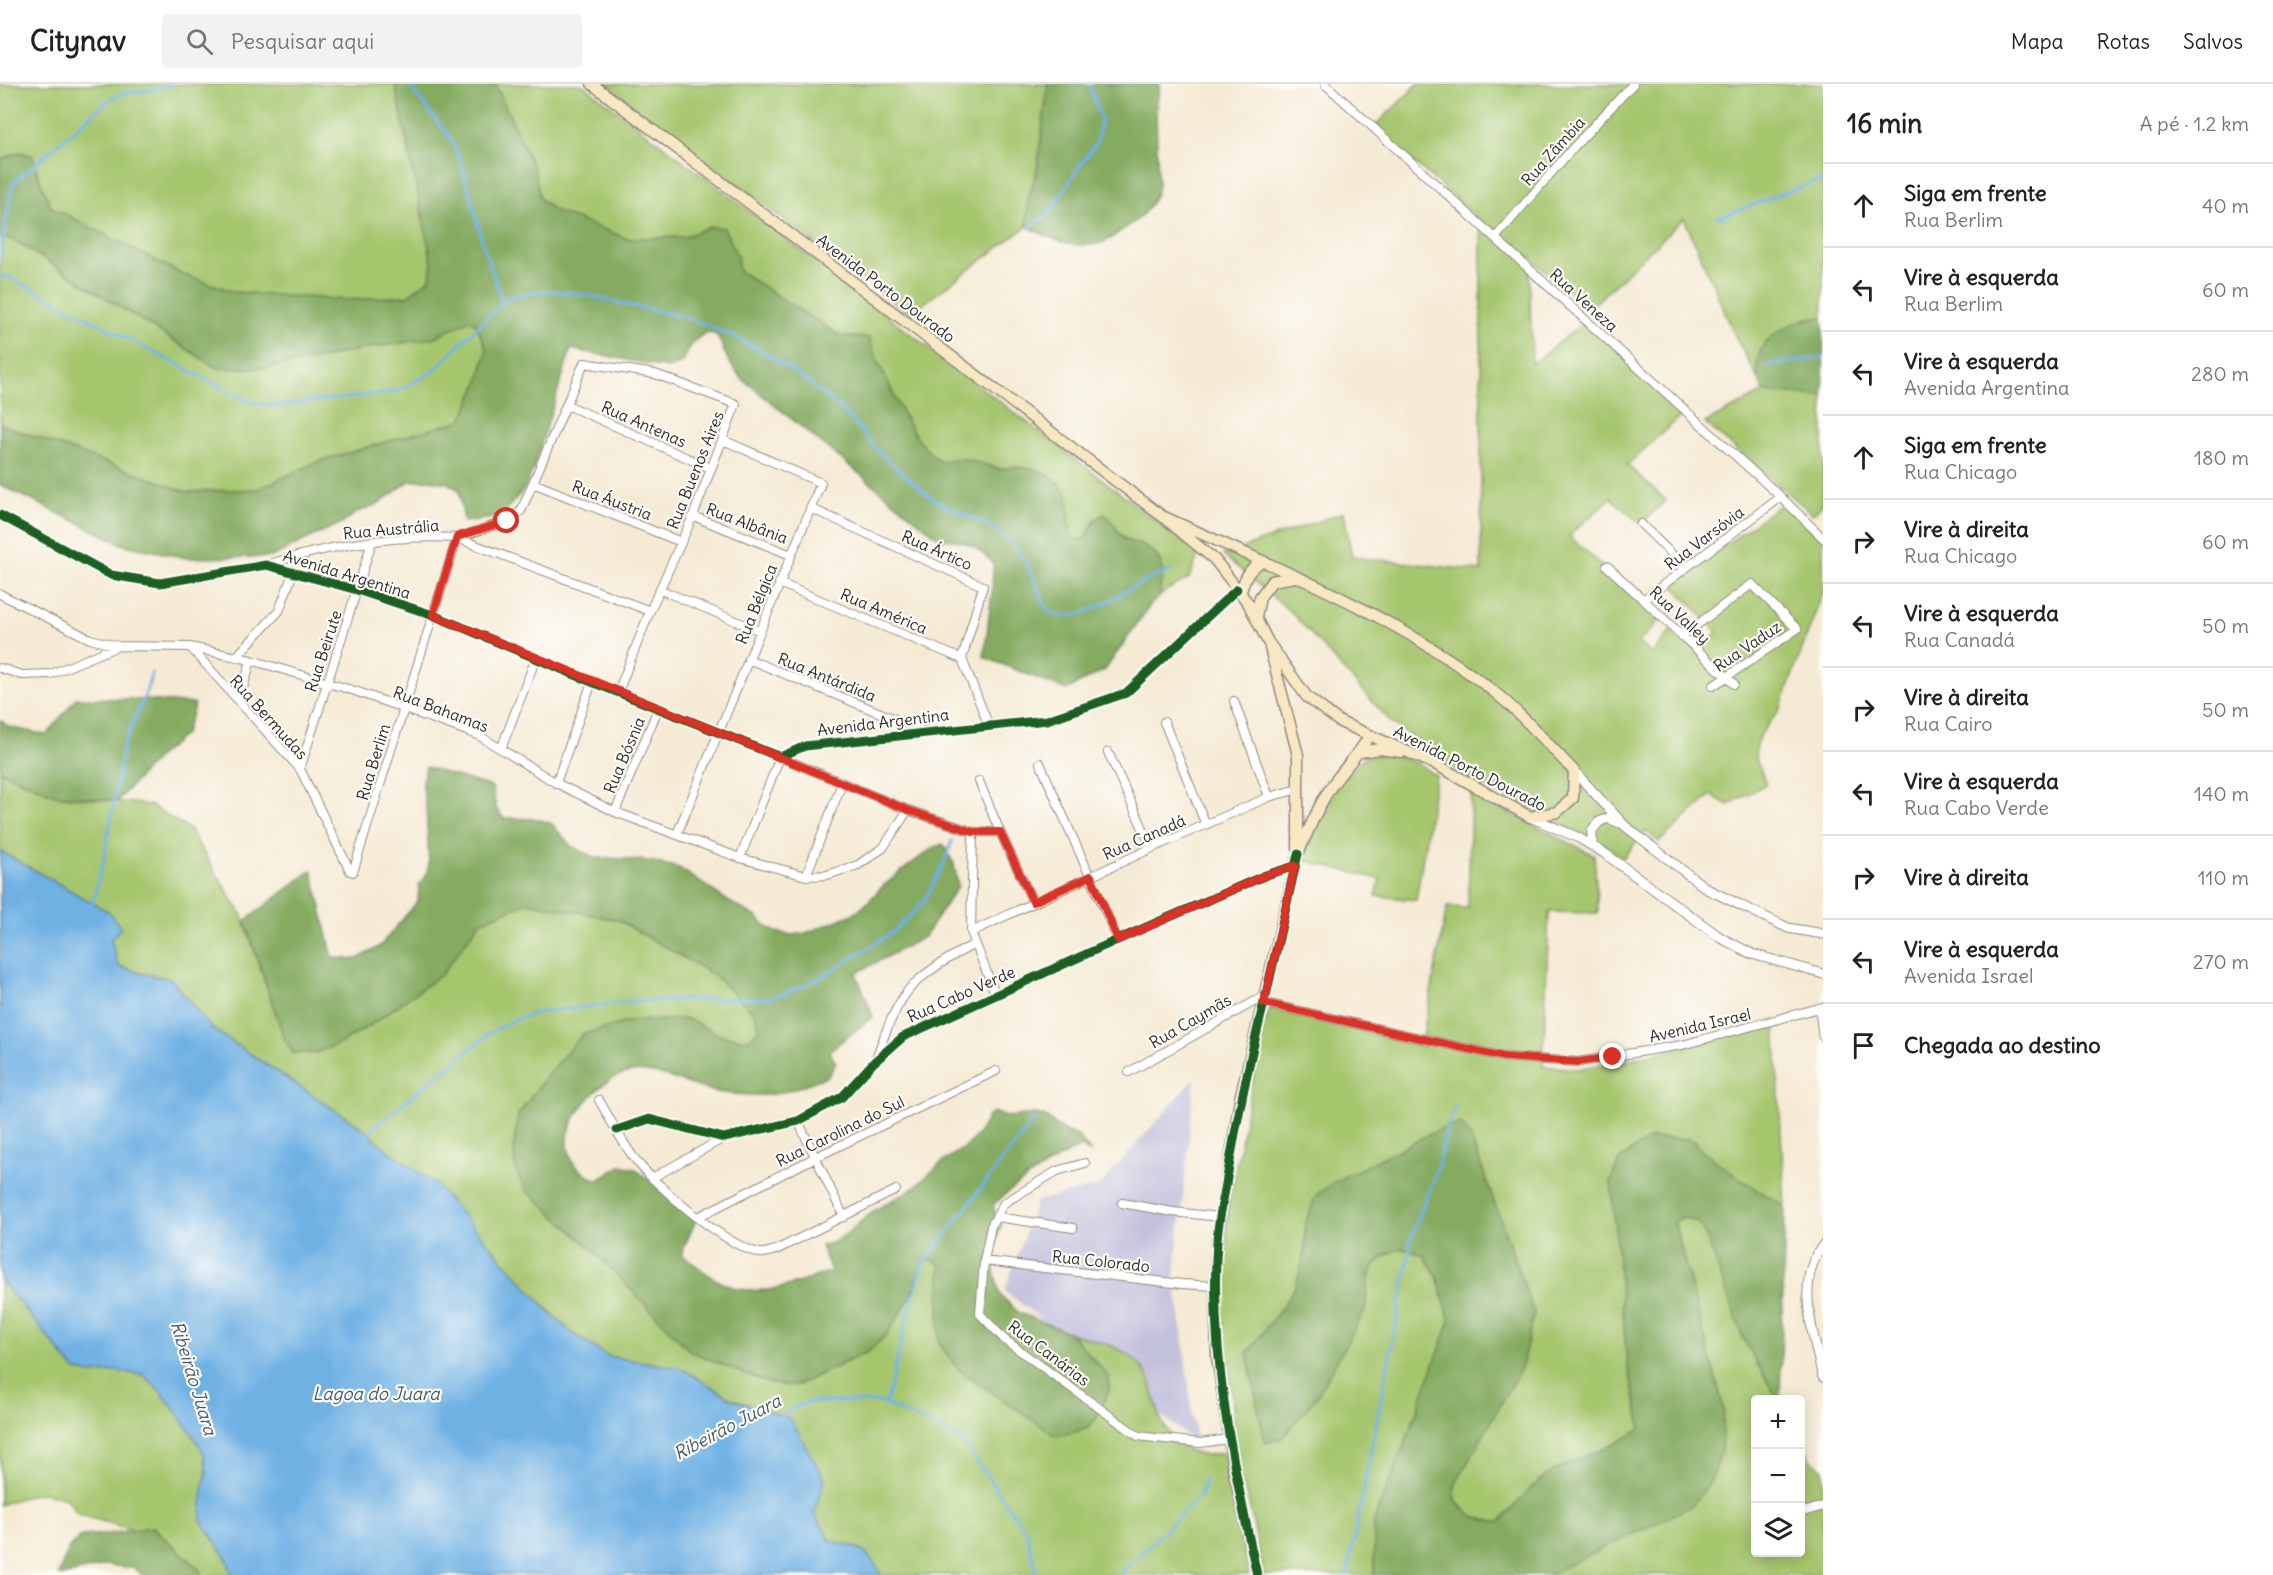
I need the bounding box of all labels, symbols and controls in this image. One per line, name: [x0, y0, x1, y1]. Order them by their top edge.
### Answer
search box: [162, 14, 582, 68]
text: Citynav: [30, 23, 126, 59]
icon: search: [183, 25, 216, 58]
text: Pesquisar aqui: [231, 27, 374, 55]
text: Mapa: [2011, 28, 2064, 55]
text: Rotas: [2097, 28, 2150, 55]
text: Salvos: [2183, 28, 2243, 55]
text: 16 min: [1847, 107, 1922, 140]
text: A pé · 1.2 km: [2140, 111, 2249, 136]
street label: Rua Zâmbia: [1517, 112, 1589, 190]
text: Siga em frente: [1904, 179, 2047, 207]
icon: ahead: [1847, 189, 1880, 222]
text: 40 m: [2202, 193, 2249, 218]
text: Rua Berlim: [1904, 207, 2003, 232]
street label: Avenida Porto Dourado: [813, 229, 959, 347]
text: Vire à esquerda: [1904, 263, 2059, 291]
street label: Rua Veneza: [1546, 264, 1622, 336]
icon: left: [1847, 273, 1880, 306]
text: 60 m: [2202, 277, 2249, 302]
text: Rua Berlim: [1904, 291, 2003, 316]
text: Vire à esquerda: [1904, 347, 2059, 375]
icon: left: [1847, 357, 1880, 390]
text: 280 m: [2191, 361, 2249, 386]
text: Avenida Argentina: [1904, 375, 2070, 400]
street label: Rua Antenas: [598, 396, 690, 452]
street label: Rua Buenos Aires: [662, 408, 728, 532]
text: Siga em frente: [1904, 431, 2047, 459]
icon: ahead: [1847, 441, 1880, 474]
text: 180 m: [2194, 445, 2249, 470]
text: Rua Chicago: [1904, 459, 2017, 484]
street label: Rua Áustria: [569, 476, 655, 524]
street label: Rua Albânia: [703, 498, 791, 548]
street label: Rua Varsóvia: [1660, 502, 1748, 574]
route start: [493, 507, 519, 533]
street label: Rua Austrália: [342, 515, 440, 543]
text: Vire à direita: [1904, 515, 2029, 543]
icon: right: [1847, 525, 1880, 558]
street label: Rua Ártico: [899, 526, 975, 574]
text: 60 m: [2202, 529, 2249, 554]
text: Rua Chicago: [1904, 543, 2017, 568]
street label: Avenida Argentina: [281, 545, 413, 603]
street label: Rua Bélgica: [731, 561, 781, 647]
street label: Rua Valley: [1646, 582, 1714, 648]
street label: Rua América: [838, 584, 930, 638]
text: Vire à esquerda: [1904, 599, 2059, 627]
street label: Rua Beirute: [300, 608, 346, 694]
icon: left: [1847, 609, 1880, 642]
text: 50 m: [2202, 613, 2249, 638]
street label: Rua Vaduz: [1709, 616, 1785, 676]
text: Rua Canadá: [1904, 627, 2015, 652]
street label: Rua Antárdida: [775, 648, 879, 706]
street label: Rua Bermudas: [226, 671, 312, 763]
street label: Rua Bahamas: [390, 682, 492, 736]
text: Vire à direita: [1904, 683, 2029, 711]
icon: right: [1847, 693, 1880, 726]
text: 50 m: [2202, 697, 2249, 722]
street label: Avenida Argentina: [816, 704, 950, 740]
text: Rua Cairo: [1904, 711, 1993, 736]
street label: Rua Bósnia: [599, 714, 649, 796]
street label: Rua Berlim: [352, 721, 394, 803]
street label: Avenida Porto Dourado: [1390, 721, 1550, 815]
text: Vire à esquerda: [1904, 767, 2059, 795]
icon: left: [1847, 777, 1880, 810]
text: 140 m: [2194, 781, 2249, 806]
text: Rua Cabo Verde: [1904, 795, 2049, 820]
street label: Rua Canadá: [1099, 810, 1189, 864]
icon: right: [1847, 861, 1880, 894]
text: Vire à direita: [1904, 863, 2029, 891]
text: 110 m: [2198, 865, 2249, 890]
text: Vire à esquerda: [1904, 935, 2059, 963]
icon: left: [1847, 945, 1880, 978]
text: 270 m: [2193, 949, 2249, 974]
street label: Rua Cabo Verde: [904, 961, 1018, 1027]
text: Avenida Israel: [1904, 963, 2034, 988]
street label: Rua Caymãs: [1145, 990, 1235, 1052]
street label: Avenida Israel: [1647, 1004, 1753, 1046]
icon: arrive: [1847, 1029, 1880, 1062]
text: Chegada ao destino: [1904, 1031, 2101, 1059]
route end: [1599, 1043, 1625, 1069]
street label: Rua Carolina do Sul: [772, 1091, 908, 1171]
street label: Rua Colorado: [1051, 1246, 1151, 1276]
street label: Rua Canárias: [1004, 1316, 1094, 1390]
water label: Ribeirão Juara: [166, 1318, 223, 1440]
water label: Lagoa do Juara: [313, 1382, 441, 1405]
water label: Ribeirão Juara: [669, 1388, 786, 1465]
map controls: [1751, 1395, 1805, 1557]
button: +: [1751, 1395, 1805, 1449]
button: −: [1751, 1449, 1805, 1503]
button: layers: [1751, 1503, 1805, 1557]

